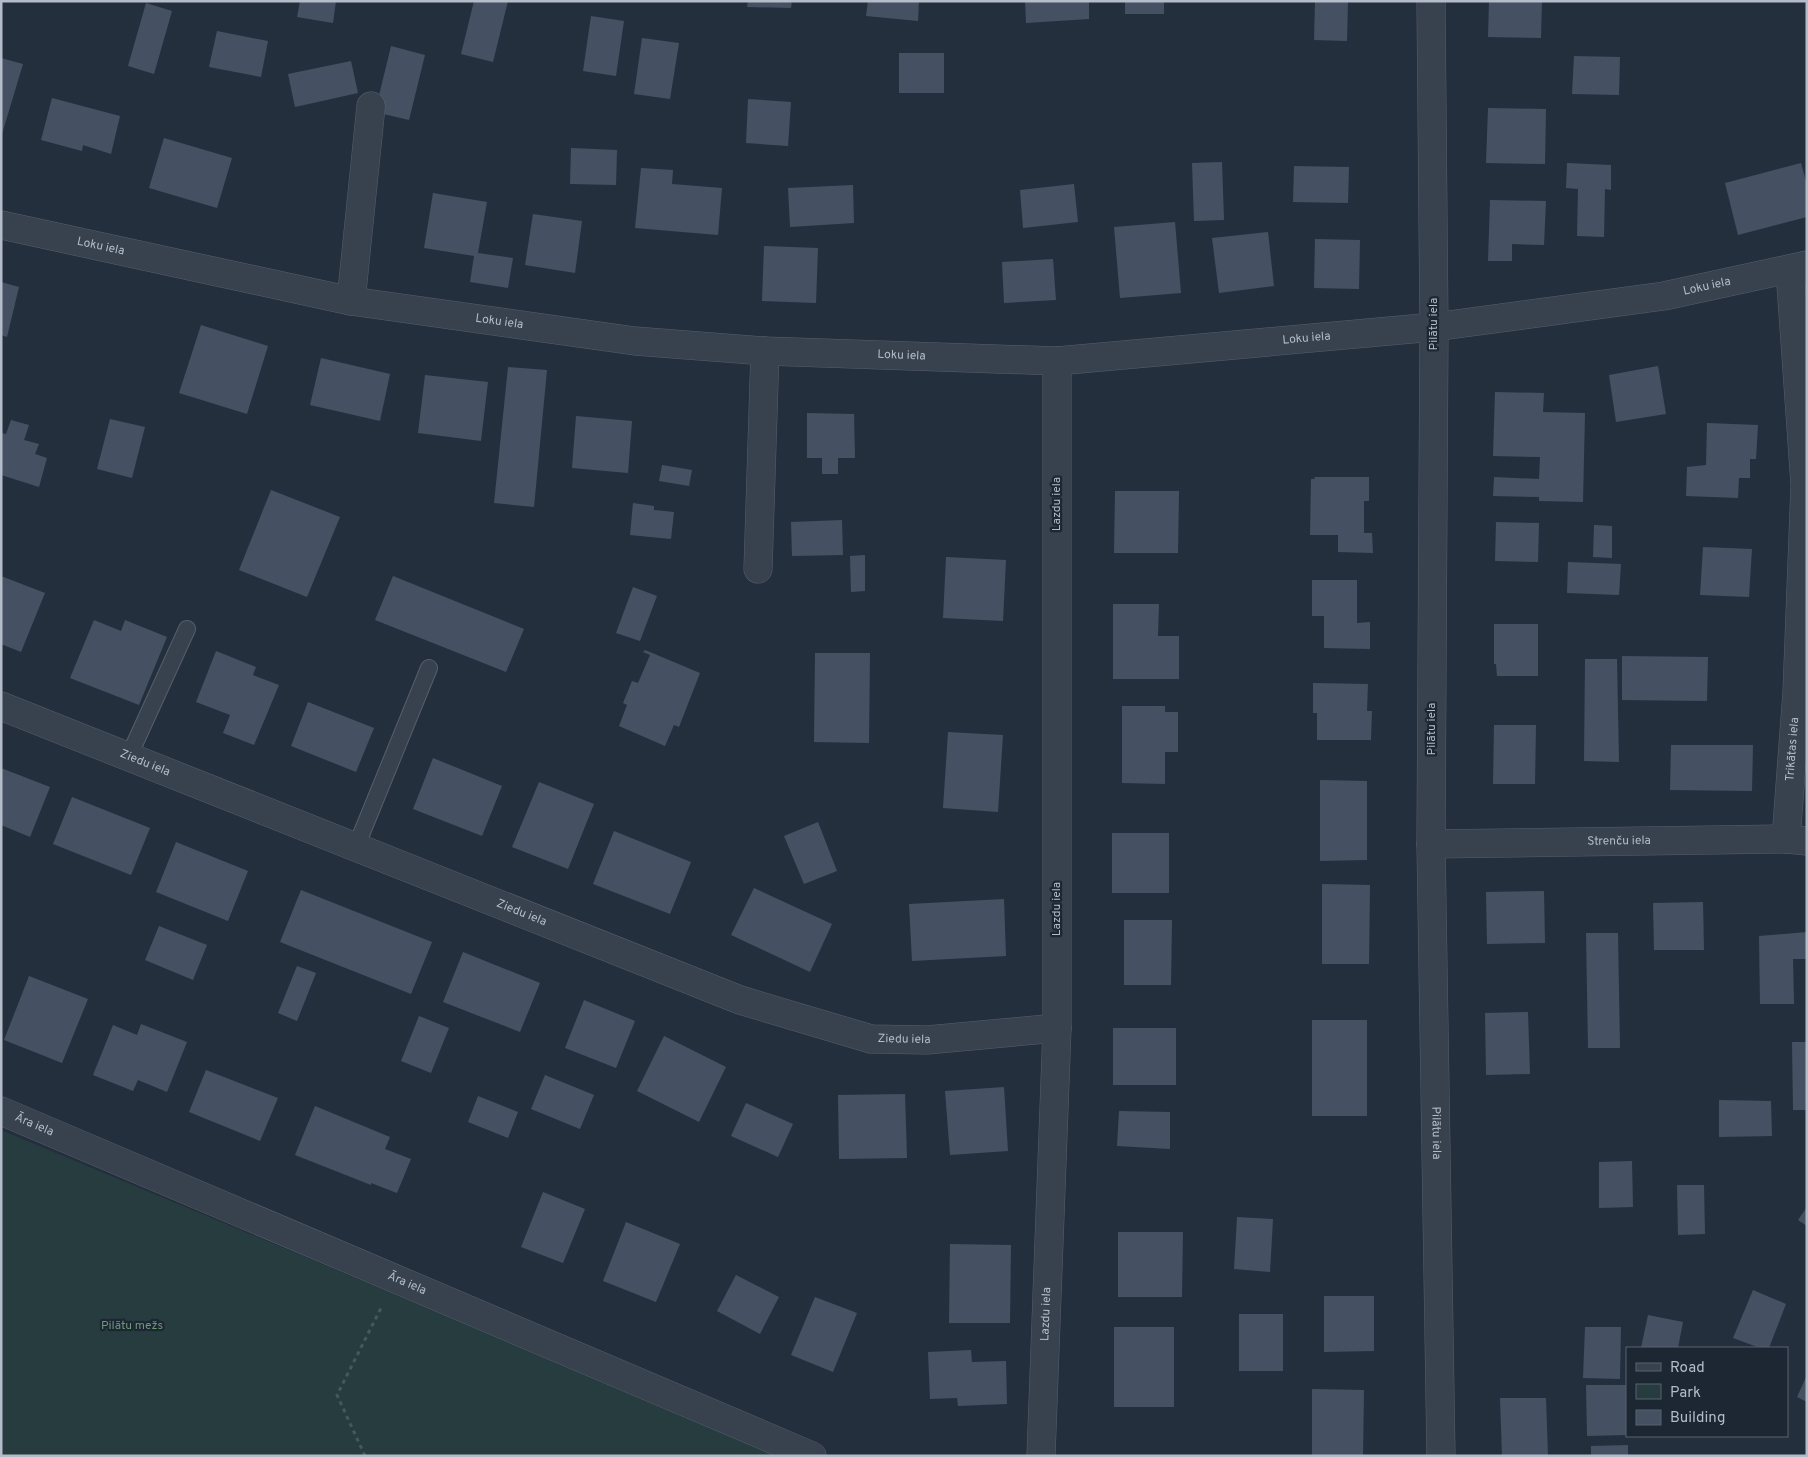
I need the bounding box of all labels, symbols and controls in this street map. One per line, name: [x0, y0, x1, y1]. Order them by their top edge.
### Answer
street label: Loku iela: [75, 234, 126, 260]
street label: Loku iela: [1682, 274, 1732, 300]
street label: Pilātu iela: [1426, 298, 1442, 350]
street label: Loku iela: [474, 311, 524, 333]
street label: Loku iela: [1282, 328, 1331, 349]
street label: Loku iela: [877, 347, 926, 364]
street label: Lazdu iela: [1049, 477, 1065, 531]
street label: Pilātu iela: [1424, 703, 1440, 755]
street label: Trikātas iela: [1782, 717, 1803, 782]
street label: Ziedu iela: [117, 746, 173, 781]
street label: Strenču iela: [1587, 833, 1651, 850]
street label: Lazdu iela: [1049, 882, 1065, 936]
street label: Ziedu iela: [494, 896, 549, 930]
street label: Ziedu iela: [877, 1031, 931, 1048]
street label: Pilātu iela: [1427, 1106, 1444, 1160]
street label: Āra iela: [12, 1110, 56, 1140]
street label: Āra iela: [385, 1268, 429, 1299]
street label: Lazdu iela: [1037, 1287, 1055, 1342]
park label: Pilātu mežs: [101, 1318, 163, 1334]
legend: [1626, 1347, 1788, 1437]
text: Road: [1670, 1359, 1705, 1378]
text: Park: [1670, 1384, 1701, 1403]
text: Building: [1670, 1409, 1725, 1428]

